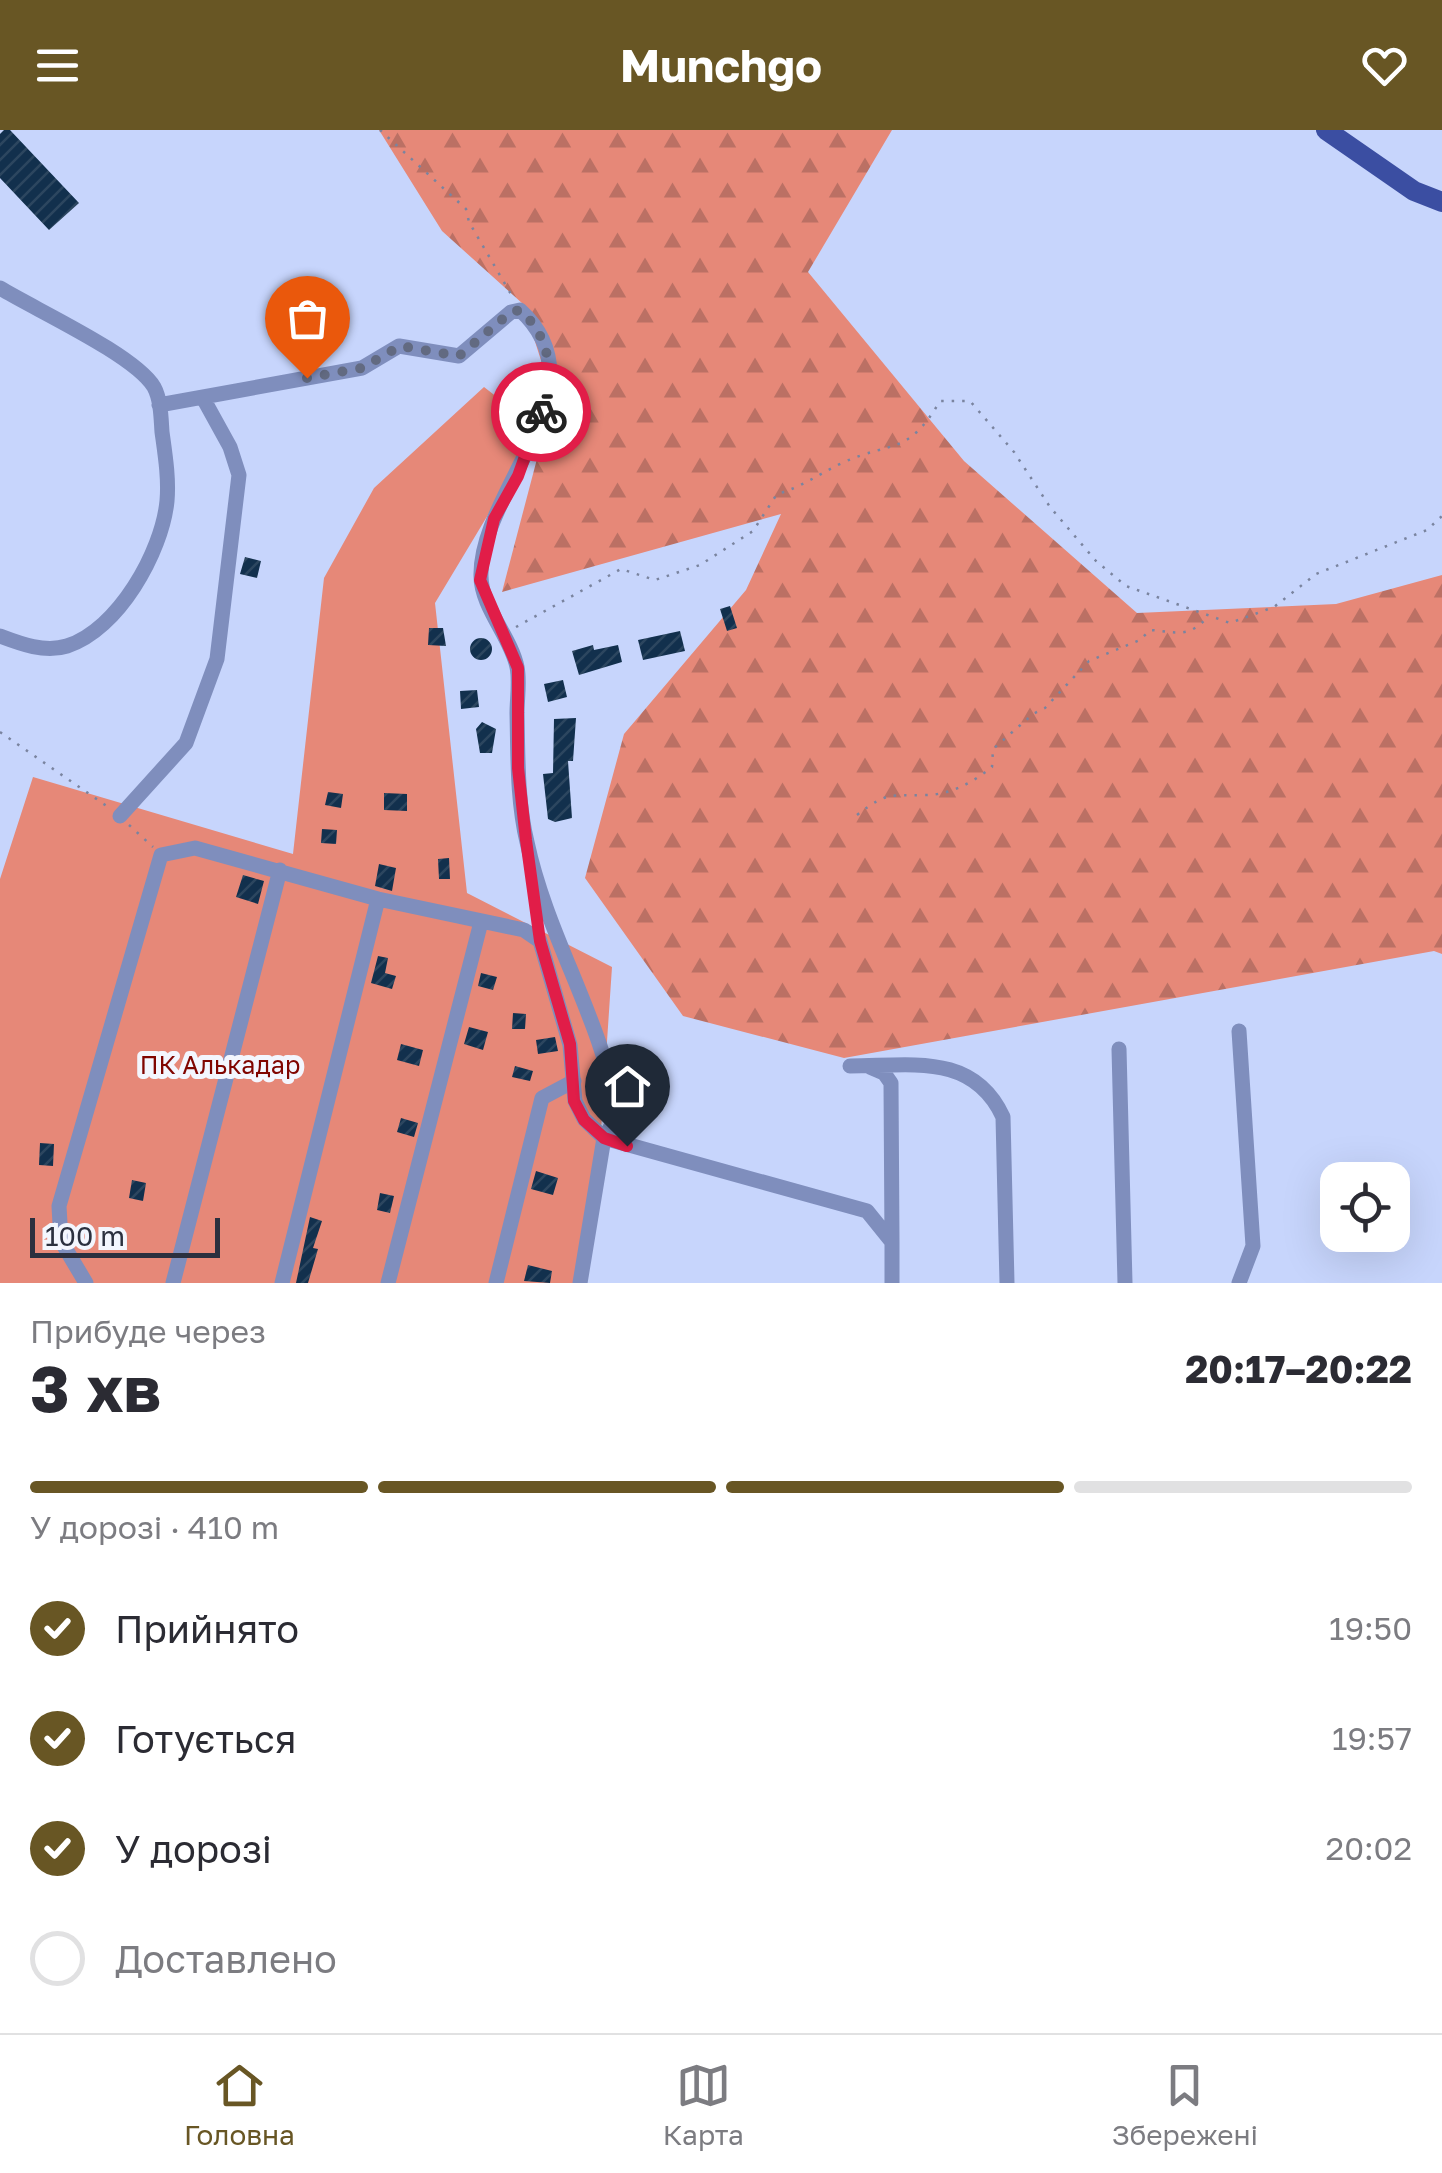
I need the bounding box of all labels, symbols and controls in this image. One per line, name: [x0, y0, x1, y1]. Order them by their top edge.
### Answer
icon: menu: [30, 38, 85, 93]
text: Munchgo: [620, 38, 822, 92]
icon: heart: [1357, 38, 1412, 93]
pin: [265, 276, 350, 379]
icon: bag: [280, 291, 335, 346]
courier: [491, 362, 591, 462]
icon: bike: [514, 385, 569, 440]
pin: [585, 1044, 670, 1147]
park label: ПК Алькадар: [140, 1049, 300, 1080]
icon: home: [600, 1059, 655, 1114]
map controls: [1320, 1162, 1410, 1252]
button: locate: [1320, 1162, 1410, 1252]
scale bar: [30, 1213, 220, 1258]
text: 100 m: [45, 1219, 125, 1252]
text: Прибуде через: [30, 1312, 266, 1350]
text: 20:17–20:22: [1185, 1346, 1412, 1391]
text: 3 хв: [30, 1348, 161, 1426]
text: У дорозі · 410 m: [30, 1508, 279, 1546]
icon: check: [30, 1601, 85, 1656]
text: Прийнято: [115, 1606, 299, 1651]
text: 19:50: [1329, 1609, 1412, 1647]
icon: check: [30, 1711, 85, 1766]
text: Готується: [115, 1716, 296, 1761]
text: 19:57: [1332, 1719, 1412, 1757]
icon: check: [30, 1821, 85, 1876]
text: У дорозі: [115, 1826, 272, 1871]
text: 20:02: [1326, 1829, 1412, 1867]
text: Доставлено: [115, 1936, 337, 1981]
tab: Головна: [184, 2058, 295, 2151]
tab: Карта: [663, 2058, 744, 2151]
tab: Збережені: [1112, 2058, 1258, 2151]

